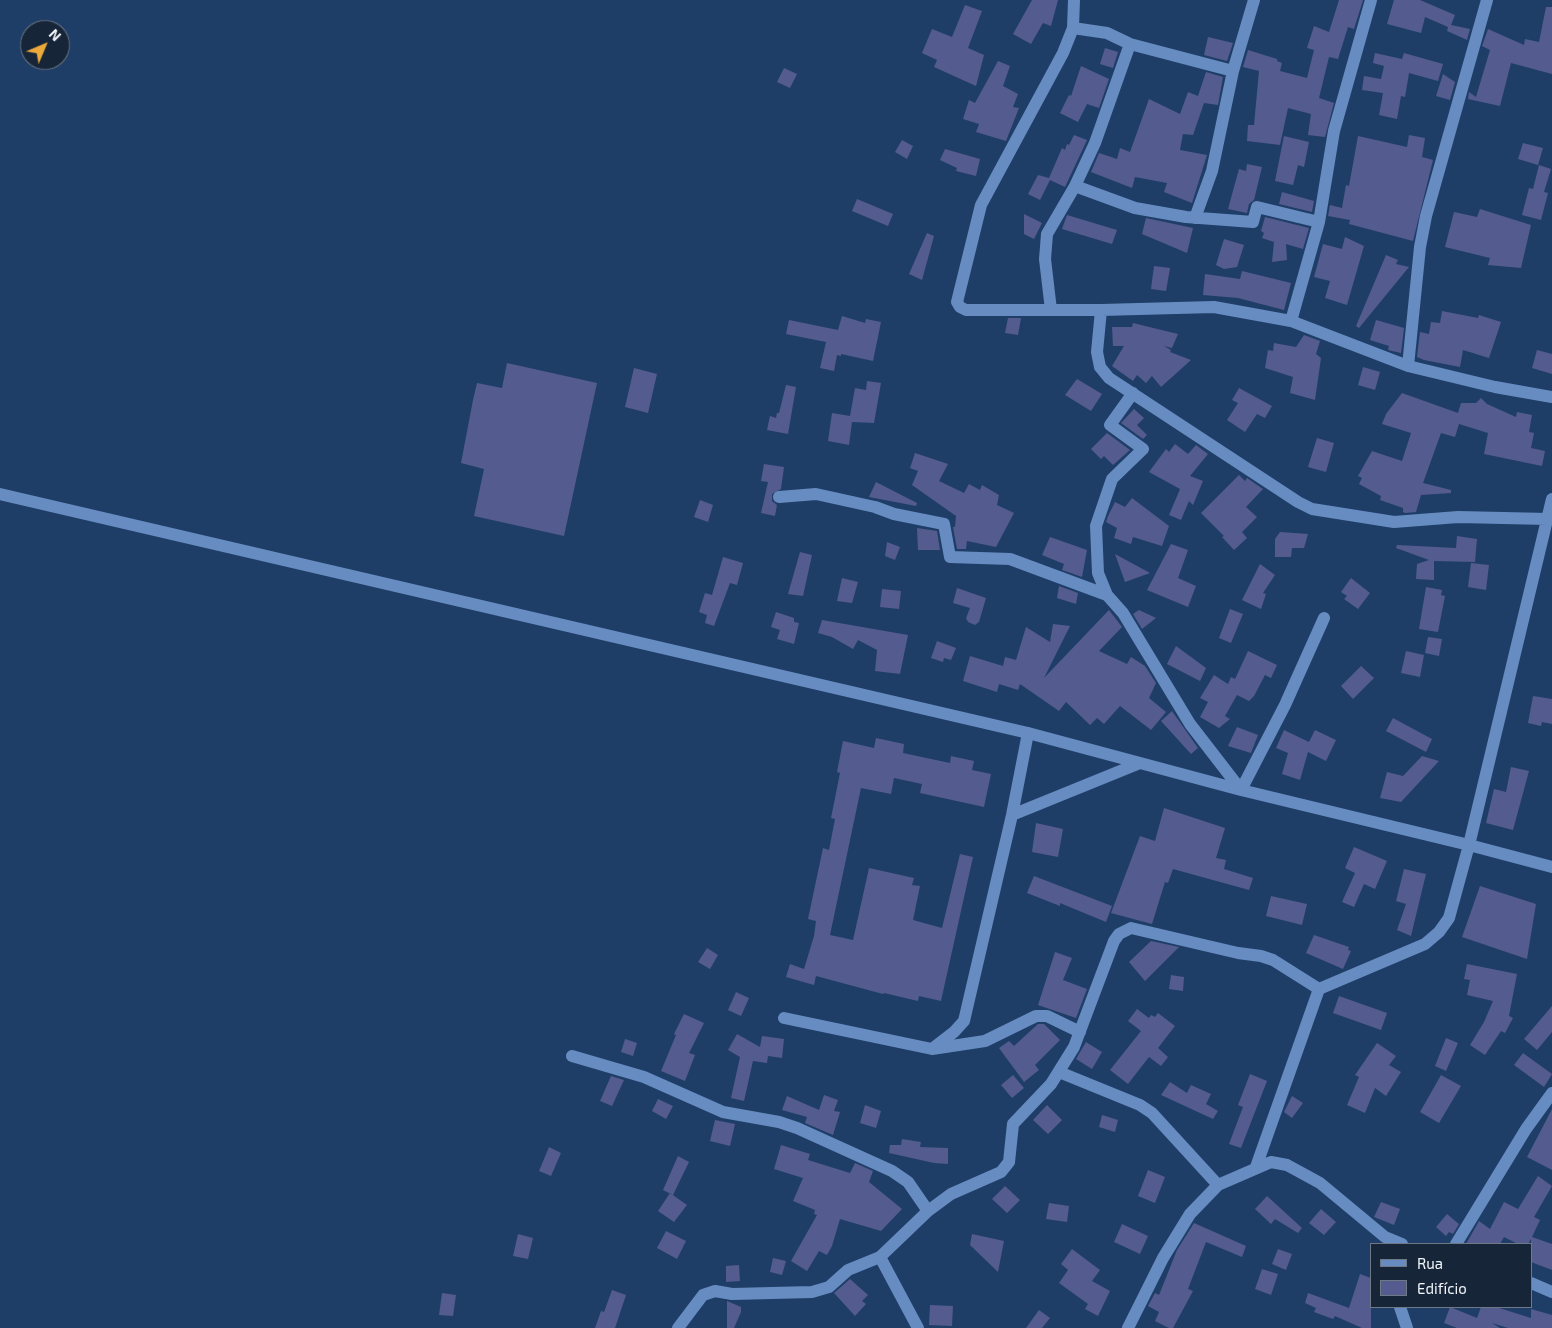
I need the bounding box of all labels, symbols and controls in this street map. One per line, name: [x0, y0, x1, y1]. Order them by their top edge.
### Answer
north arrow: [20, 20, 70, 70]
text: N: [46, 25, 65, 44]
legend: [1370, 1243, 1532, 1308]
text: Rua: [1417, 1254, 1443, 1272]
text: Edifício: [1417, 1279, 1467, 1297]

